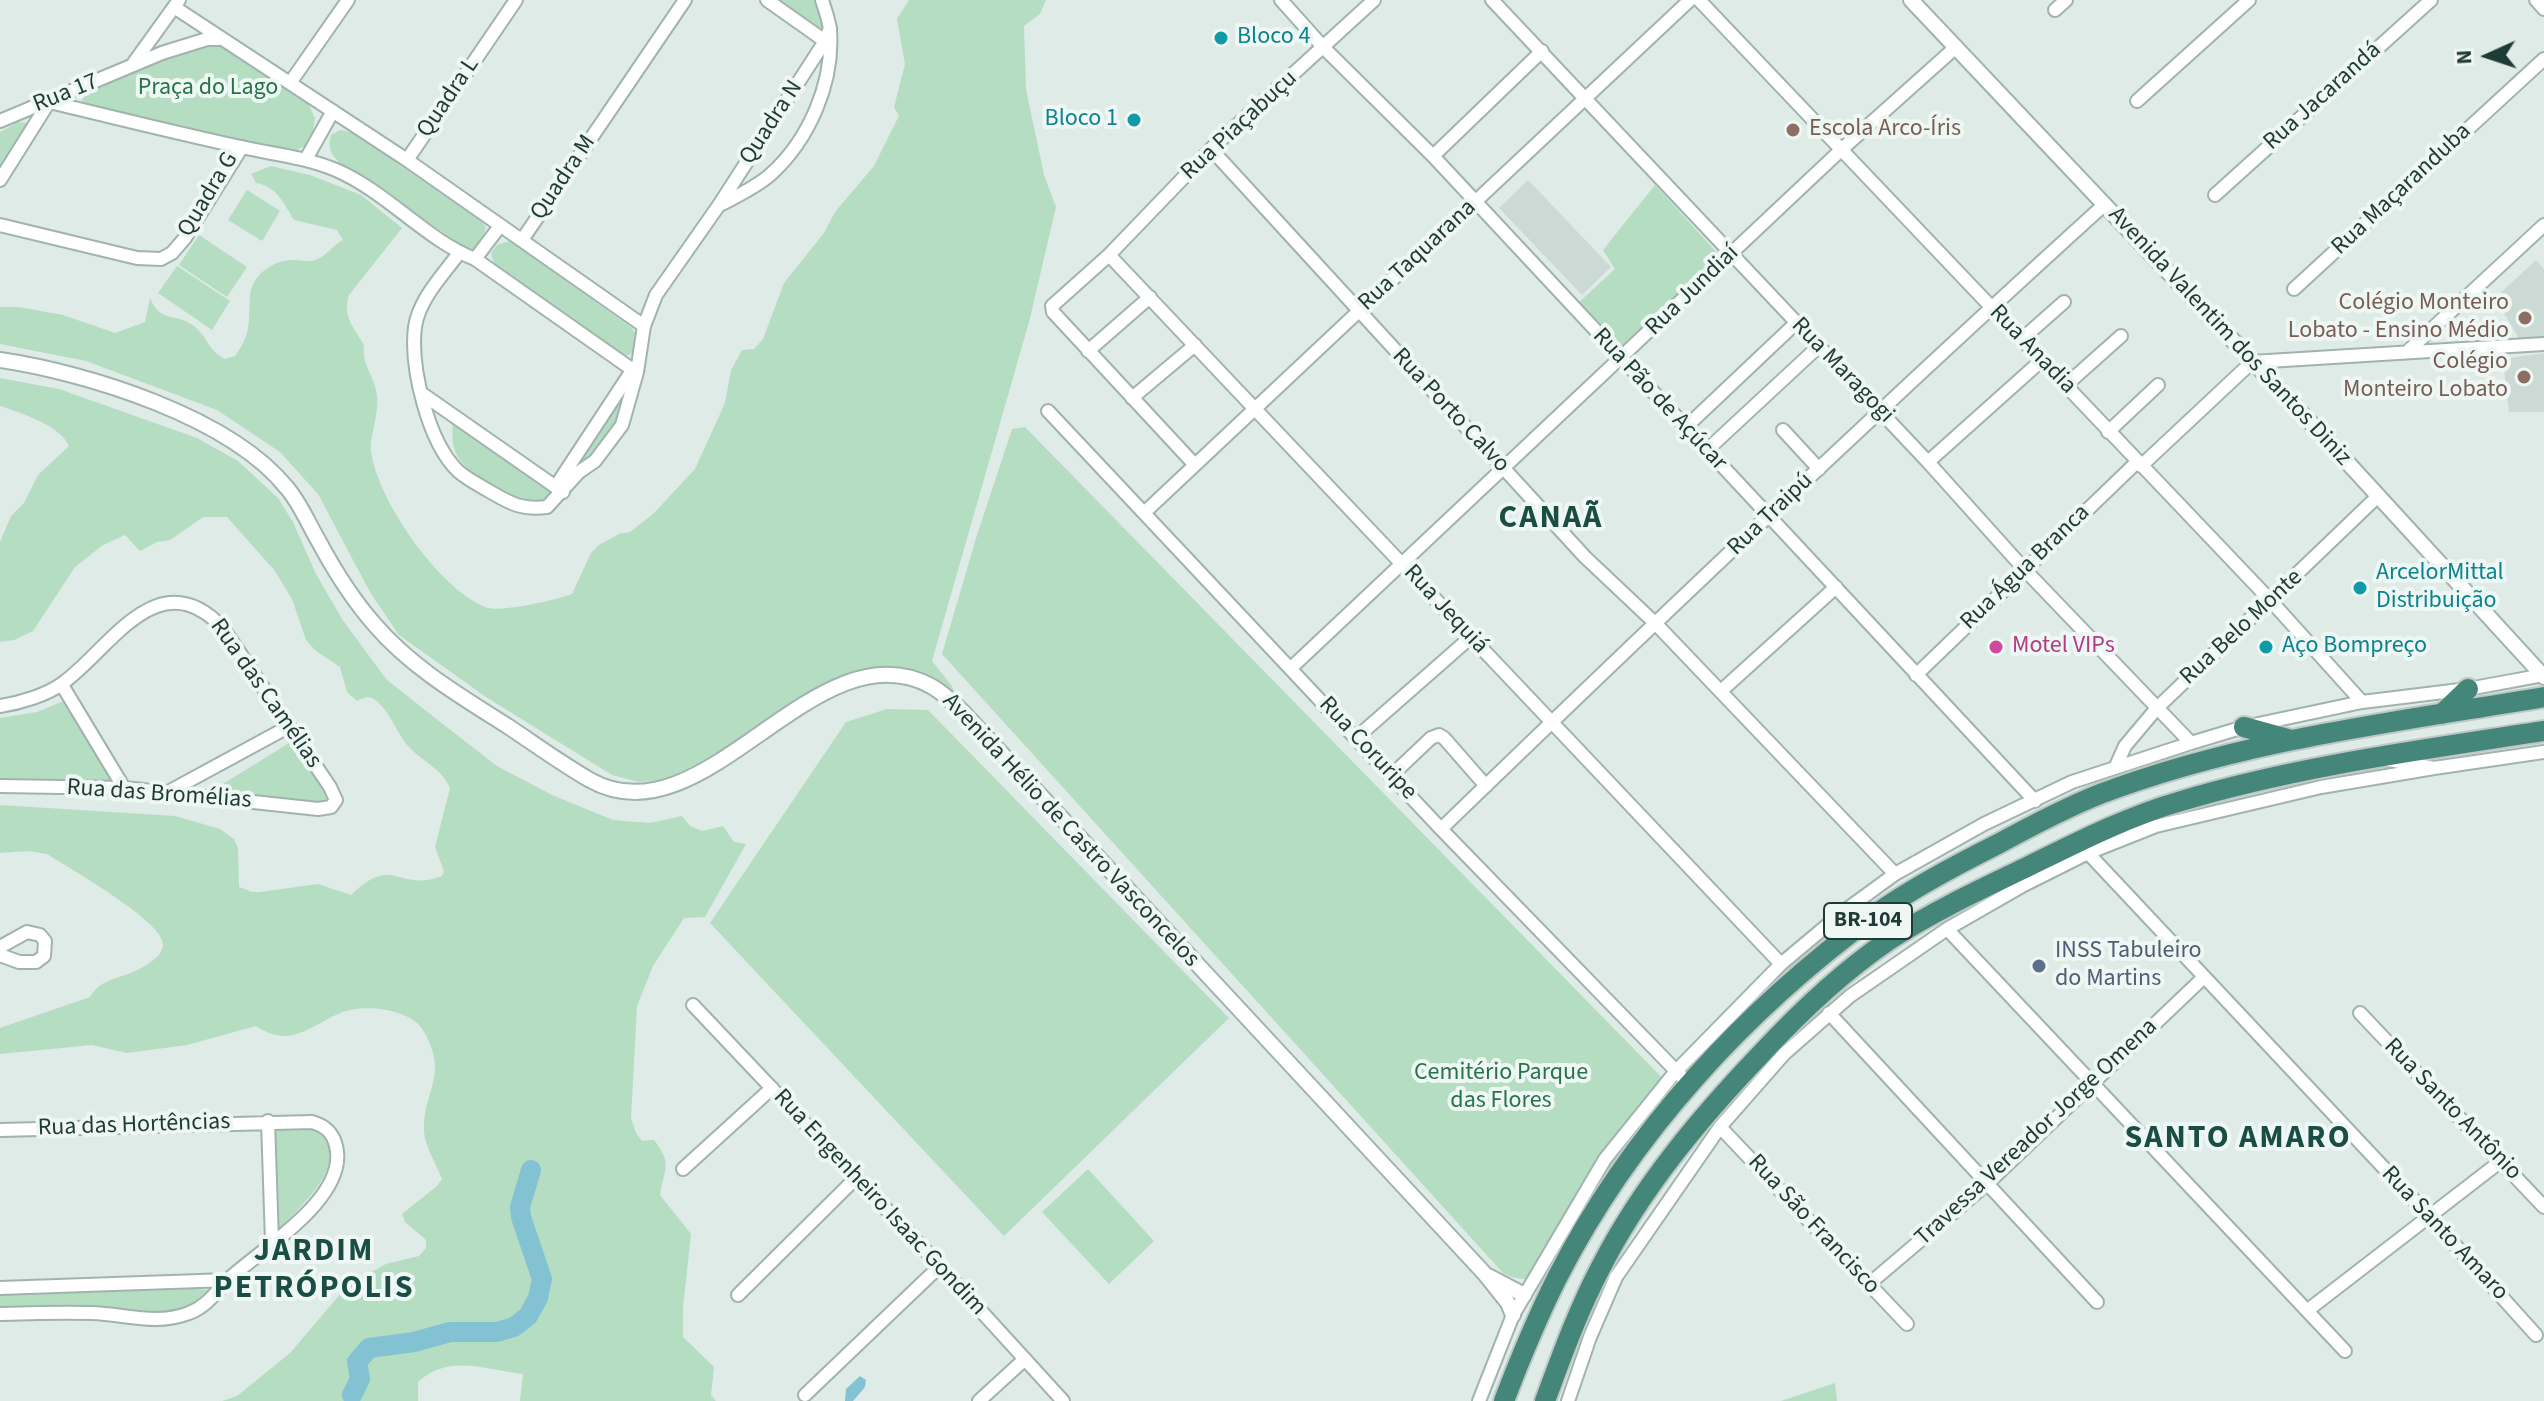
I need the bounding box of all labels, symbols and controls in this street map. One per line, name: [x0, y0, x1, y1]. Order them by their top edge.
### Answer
north arrow: [2448, 16, 2528, 96]
place label: Bloco 4: [1237, 24, 1310, 52]
marker: Bloco 4: [1212, 29, 1230, 47]
street label: Rua Jacarandá: [2258, 37, 2388, 157]
text: N: [2448, 49, 2480, 65]
street label: Quadra L: [412, 52, 486, 144]
street label: Rua Piaçabuçu: [1176, 65, 1304, 187]
street label: Rua 17: [29, 68, 103, 120]
park label: Praça do Lago: [138, 75, 278, 103]
street label: Quadra N: [734, 75, 810, 171]
place label: Bloco 1: [1045, 106, 1118, 134]
marker: Bloco 1: [1125, 111, 1143, 129]
place label: Escola Arco-Íris: [1809, 116, 1961, 144]
street label: Rua Maçaranduba: [2326, 118, 2478, 262]
marker: Escola Arco-Íris: [1784, 121, 1802, 139]
street label: Quadra M: [525, 130, 603, 226]
street label: Quadra G: [172, 147, 246, 243]
street label: Rua Taquarana: [1353, 194, 1483, 318]
street label: Avenida Valentim dos Santos Diniz: [2101, 202, 2357, 472]
street label: Rua Jundiaí: [1640, 239, 1746, 343]
place label: Colégio Monteiro Lobato - Ensino Médio: [2288, 290, 2509, 346]
street label: Rua Anadia: [1982, 299, 2082, 401]
marker: Colégio Monteiro Lobato - Ensino Médio: [2516, 309, 2534, 327]
street label: Rua Maragogi: [1784, 312, 1900, 430]
street label: Rua Pão de Açúcar: [1586, 323, 1732, 477]
street label: Rua Porto Calvo: [1385, 343, 1515, 479]
place label: Colégio Monteiro Lobato: [2343, 349, 2508, 405]
marker: Colégio Monteiro Lobato: [2515, 368, 2533, 386]
street label: Rua Traipú: [1722, 467, 1820, 563]
street label: Rua Água Branca: [1955, 499, 2097, 637]
district label: CANAÃ: [1499, 501, 1603, 539]
street label: Rua Jequiá: [1396, 559, 1494, 661]
place label: ArcelorMittal Distribuição: [2376, 560, 2504, 616]
street label: Rua Belo Monte: [2175, 564, 2309, 692]
marker: ArcelorMittal Distribuição: [2351, 579, 2369, 597]
street label: Rua das Camélias: [203, 614, 327, 774]
place label: Motel VIPs: [2012, 633, 2115, 661]
place label: Aço Bompreço: [2282, 633, 2427, 661]
marker: Motel VIPs: [1987, 638, 2005, 656]
marker: Aço Bompreço: [2257, 638, 2275, 656]
street label: Avenida Hélio de Castro Vasconcelos: [935, 688, 1205, 974]
street label: Rua Coruripe: [1312, 691, 1422, 807]
street label: Rua das Bromélias: [66, 774, 252, 816]
road number: BR-104: [1824, 903, 1912, 939]
place label: INSS Tabuleiro do Martins: [2055, 938, 2202, 994]
marker: INSS Tabuleiro do Martins: [2030, 957, 2048, 975]
street label: Travessa Vereador Jorge Omena: [1910, 1013, 2164, 1253]
street label: Rua Santo Antônio: [2377, 1033, 2527, 1187]
park label: Cemitério Parque das Flores: [1414, 1060, 1588, 1116]
street label: Rua Engenheiro Isaac Gondim: [766, 1084, 992, 1322]
street label: Rua das Hortências: [37, 1108, 231, 1144]
district label: SANTO AMARO: [2124, 1121, 2352, 1159]
street label: Rua São Francisco: [1741, 1149, 1885, 1301]
street label: Rua Santo Amaro: [2374, 1161, 2514, 1307]
district label: JARDIM PETRÓPOLIS: [214, 1234, 414, 1309]

